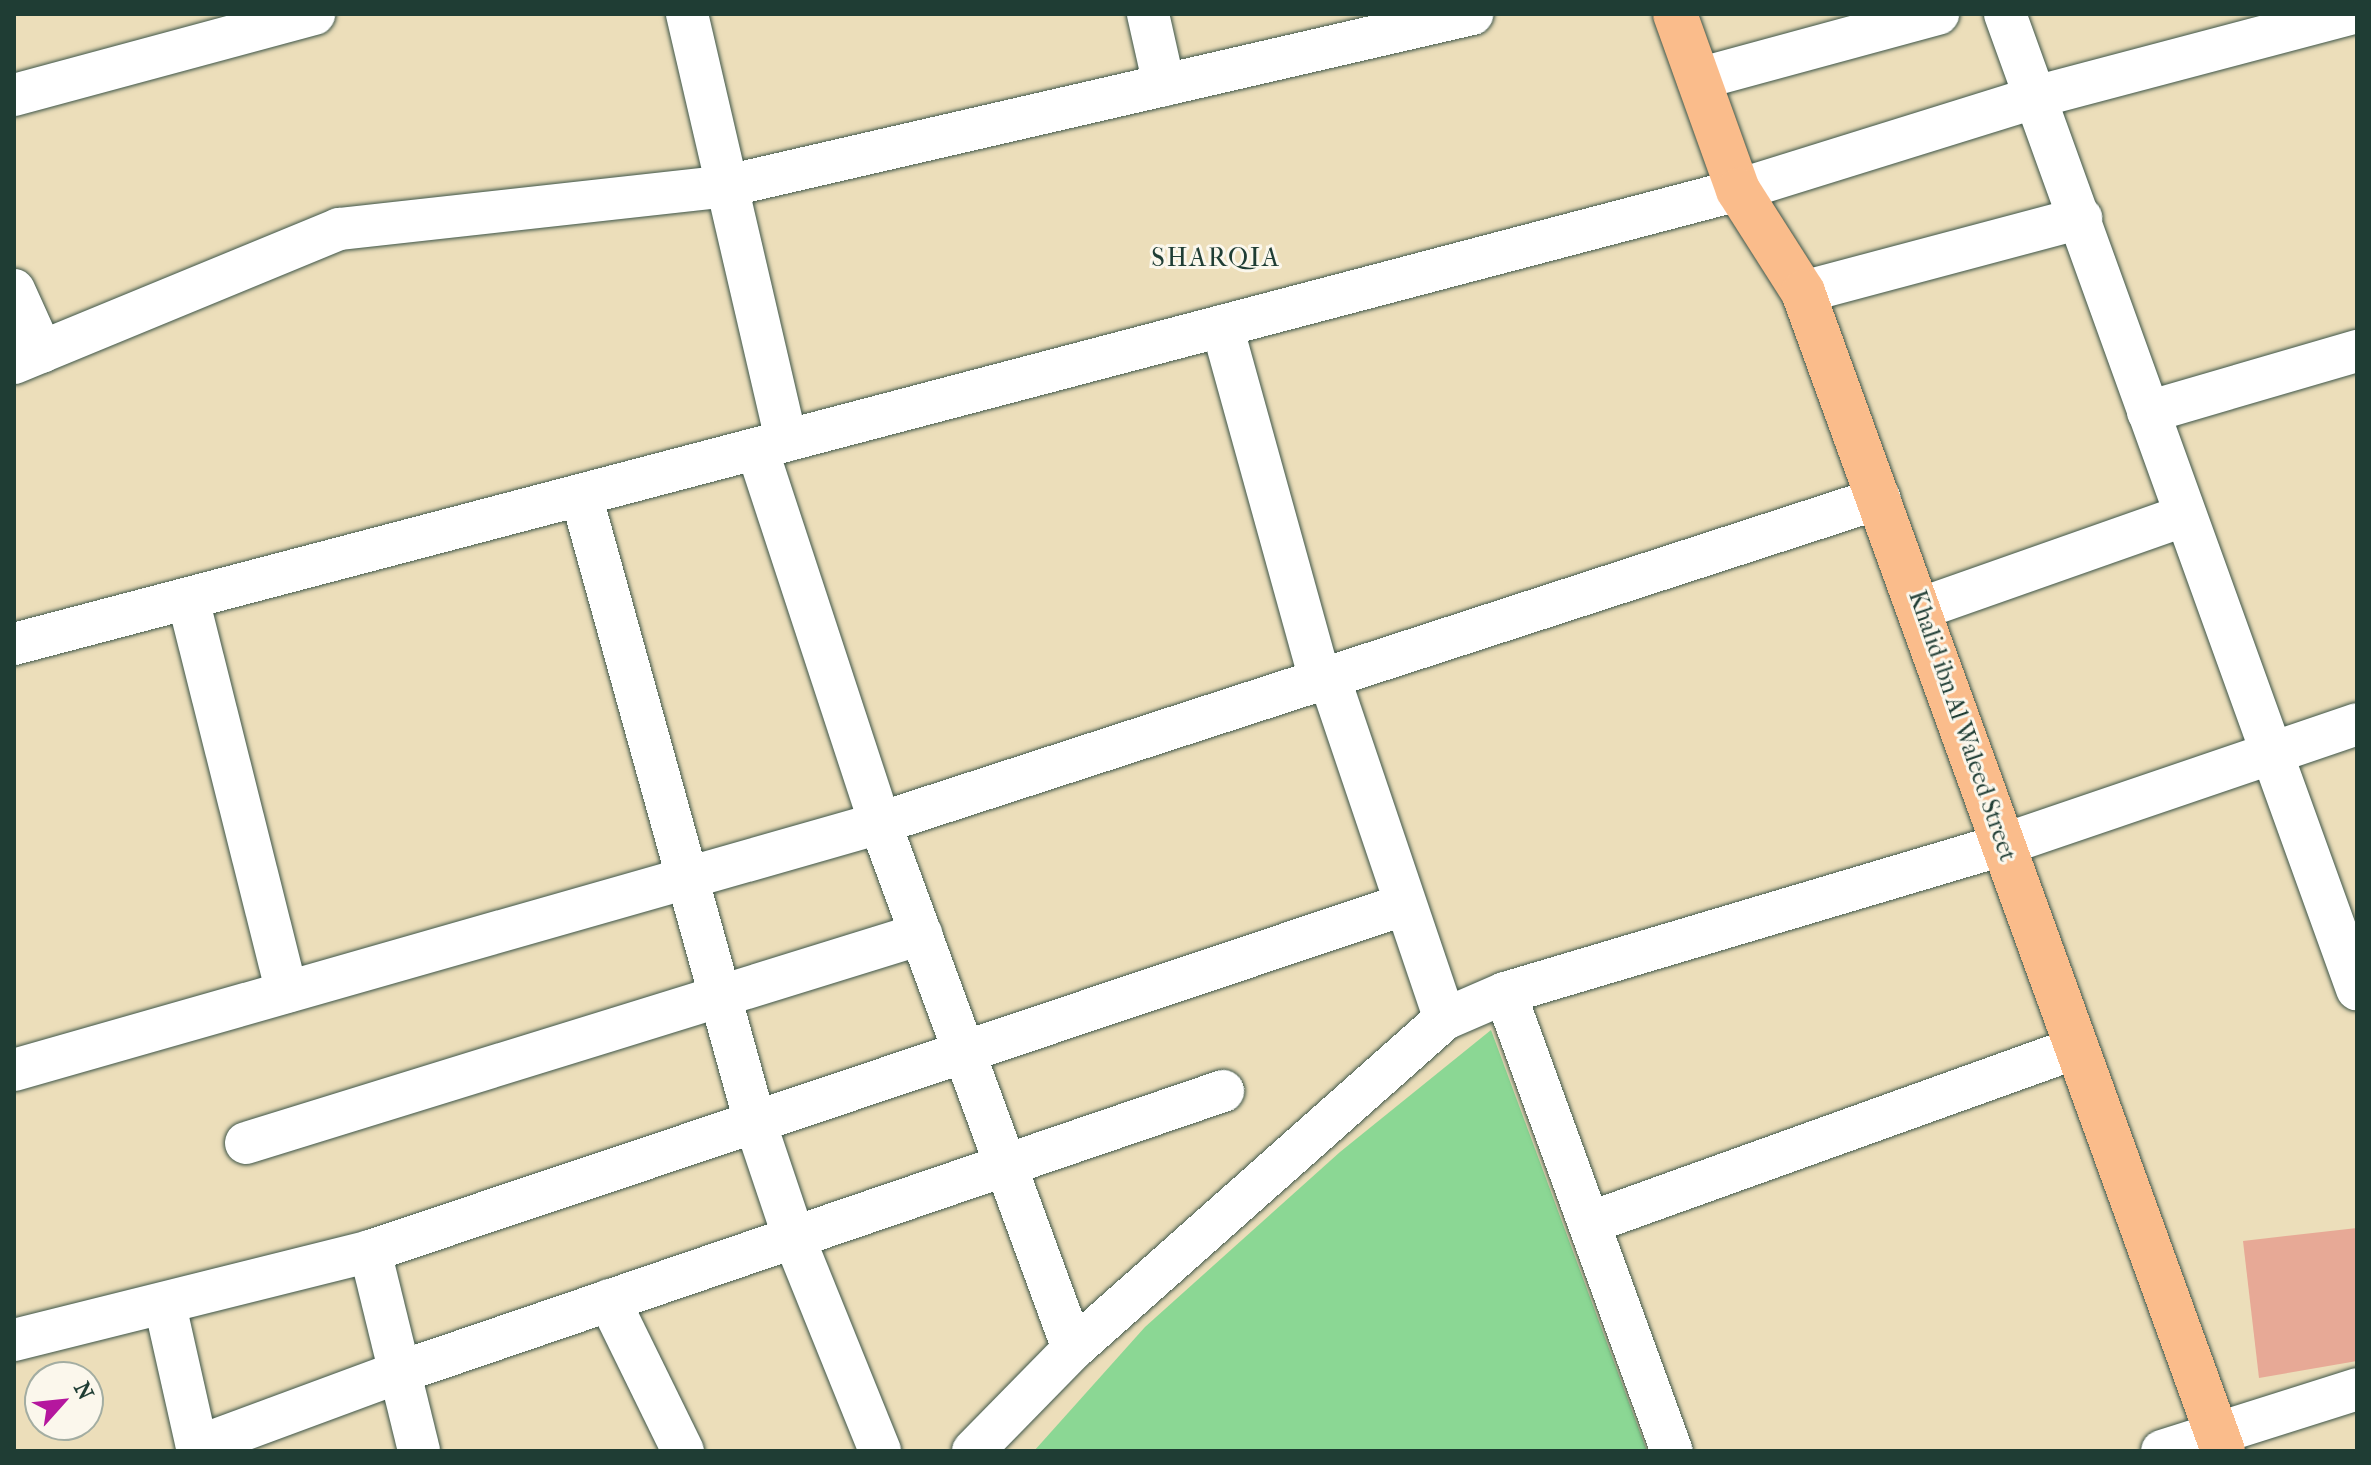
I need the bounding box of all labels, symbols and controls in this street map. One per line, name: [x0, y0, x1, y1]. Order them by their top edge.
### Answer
district label: SHARQIA: [1151, 242, 1281, 274]
street label: Khalid ibn Al Waleed Street: [1902, 587, 2022, 865]
north arrow: [24, 1361, 104, 1441]
text: N: [68, 1378, 99, 1404]

